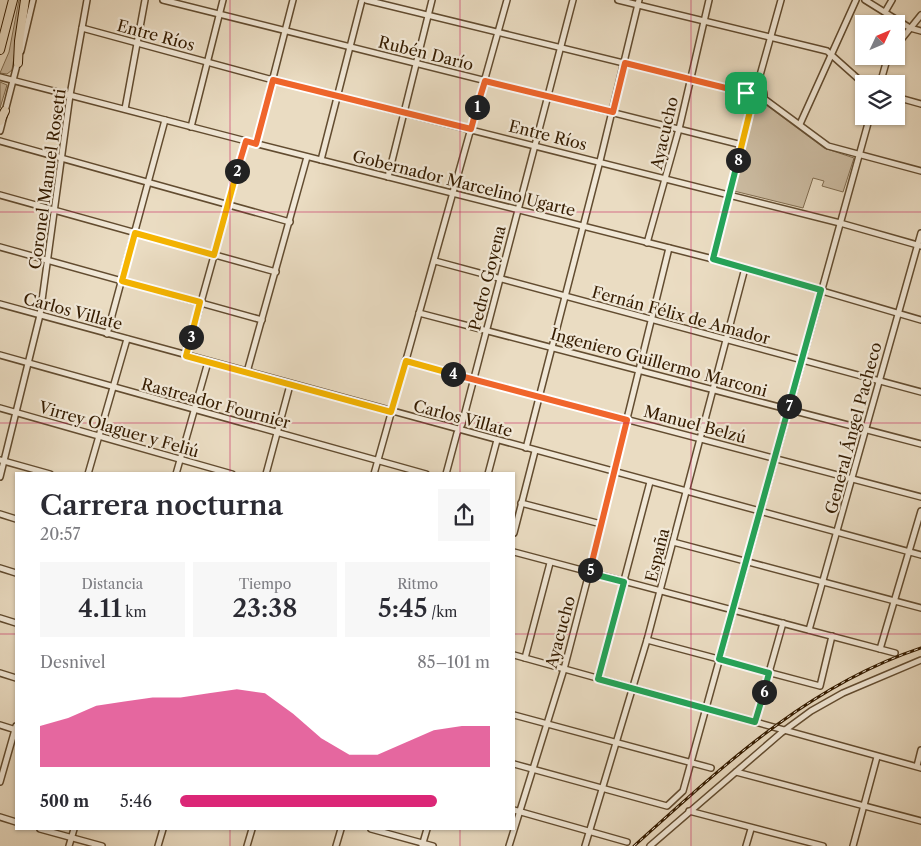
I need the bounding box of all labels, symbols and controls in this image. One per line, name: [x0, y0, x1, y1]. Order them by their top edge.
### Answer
street label: Entre Ríos: [115, 15, 197, 55]
north arrow: [855, 15, 905, 65]
map controls: [855, 15, 905, 125]
street label: Rubén Darío: [376, 32, 476, 75]
pin: [725, 72, 767, 114]
button: layers: [855, 75, 905, 125]
icon: arrive: [732, 79, 760, 107]
street label: Coronel Manuel Rosetti: [24, 87, 70, 271]
pin: 1: [464, 94, 490, 120]
street label: Ayacucho: [646, 94, 682, 172]
text: 1: [474, 98, 481, 116]
street label: Entre Ríos: [507, 116, 589, 154]
street label: Gobernador Marcelino Ugarte: [351, 146, 577, 220]
pin: 8: [726, 148, 750, 172]
text: 8: [734, 151, 743, 169]
pin: 2: [224, 158, 250, 184]
text: 2: [233, 162, 242, 180]
street label: Pedro Goyena: [464, 223, 510, 333]
street label: Fernán Félix de Amador: [590, 282, 773, 348]
street label: Carlos Villate: [21, 288, 125, 334]
street label: Ingeniero Guillermo Marconi: [548, 323, 770, 401]
pin: 3: [178, 324, 204, 350]
text: 3: [188, 328, 195, 346]
street label: General Ángel Pacheco: [820, 340, 886, 516]
pin: 4: [440, 362, 466, 386]
text: 4: [449, 365, 458, 383]
street label: Rastreador Fournier: [139, 373, 293, 433]
pin: 7: [776, 394, 802, 418]
street label: Carlos Villate: [411, 395, 515, 441]
street label: Virrey Olaguer y Feliú: [36, 396, 202, 462]
text: 7: [786, 397, 793, 415]
street label: Manuel Belzú: [642, 401, 749, 447]
text: Carrera nocturna: [40, 488, 283, 522]
button: share: [438, 489, 490, 541]
text: 20:57: [40, 524, 80, 544]
street label: España: [641, 526, 673, 584]
pin: 5: [578, 558, 602, 582]
text: 5: [587, 561, 594, 579]
text: Distancia: [81, 575, 143, 593]
text: Tiempo: [239, 575, 291, 593]
text: Ritmo: [397, 575, 438, 593]
text: 4.11: [78, 593, 122, 624]
text: 23:38: [232, 593, 298, 624]
text: 5:45: [378, 593, 427, 624]
street label: Ayacucho: [540, 593, 579, 671]
text: km: [122, 603, 147, 621]
text: /km: [427, 603, 457, 621]
text: Desnivel: [40, 652, 106, 672]
text: 85–101 m: [417, 652, 490, 672]
pin: 6: [752, 680, 776, 704]
text: 6: [760, 683, 769, 701]
text: 500 m: [40, 791, 89, 811]
text: 5:46: [120, 791, 152, 811]

